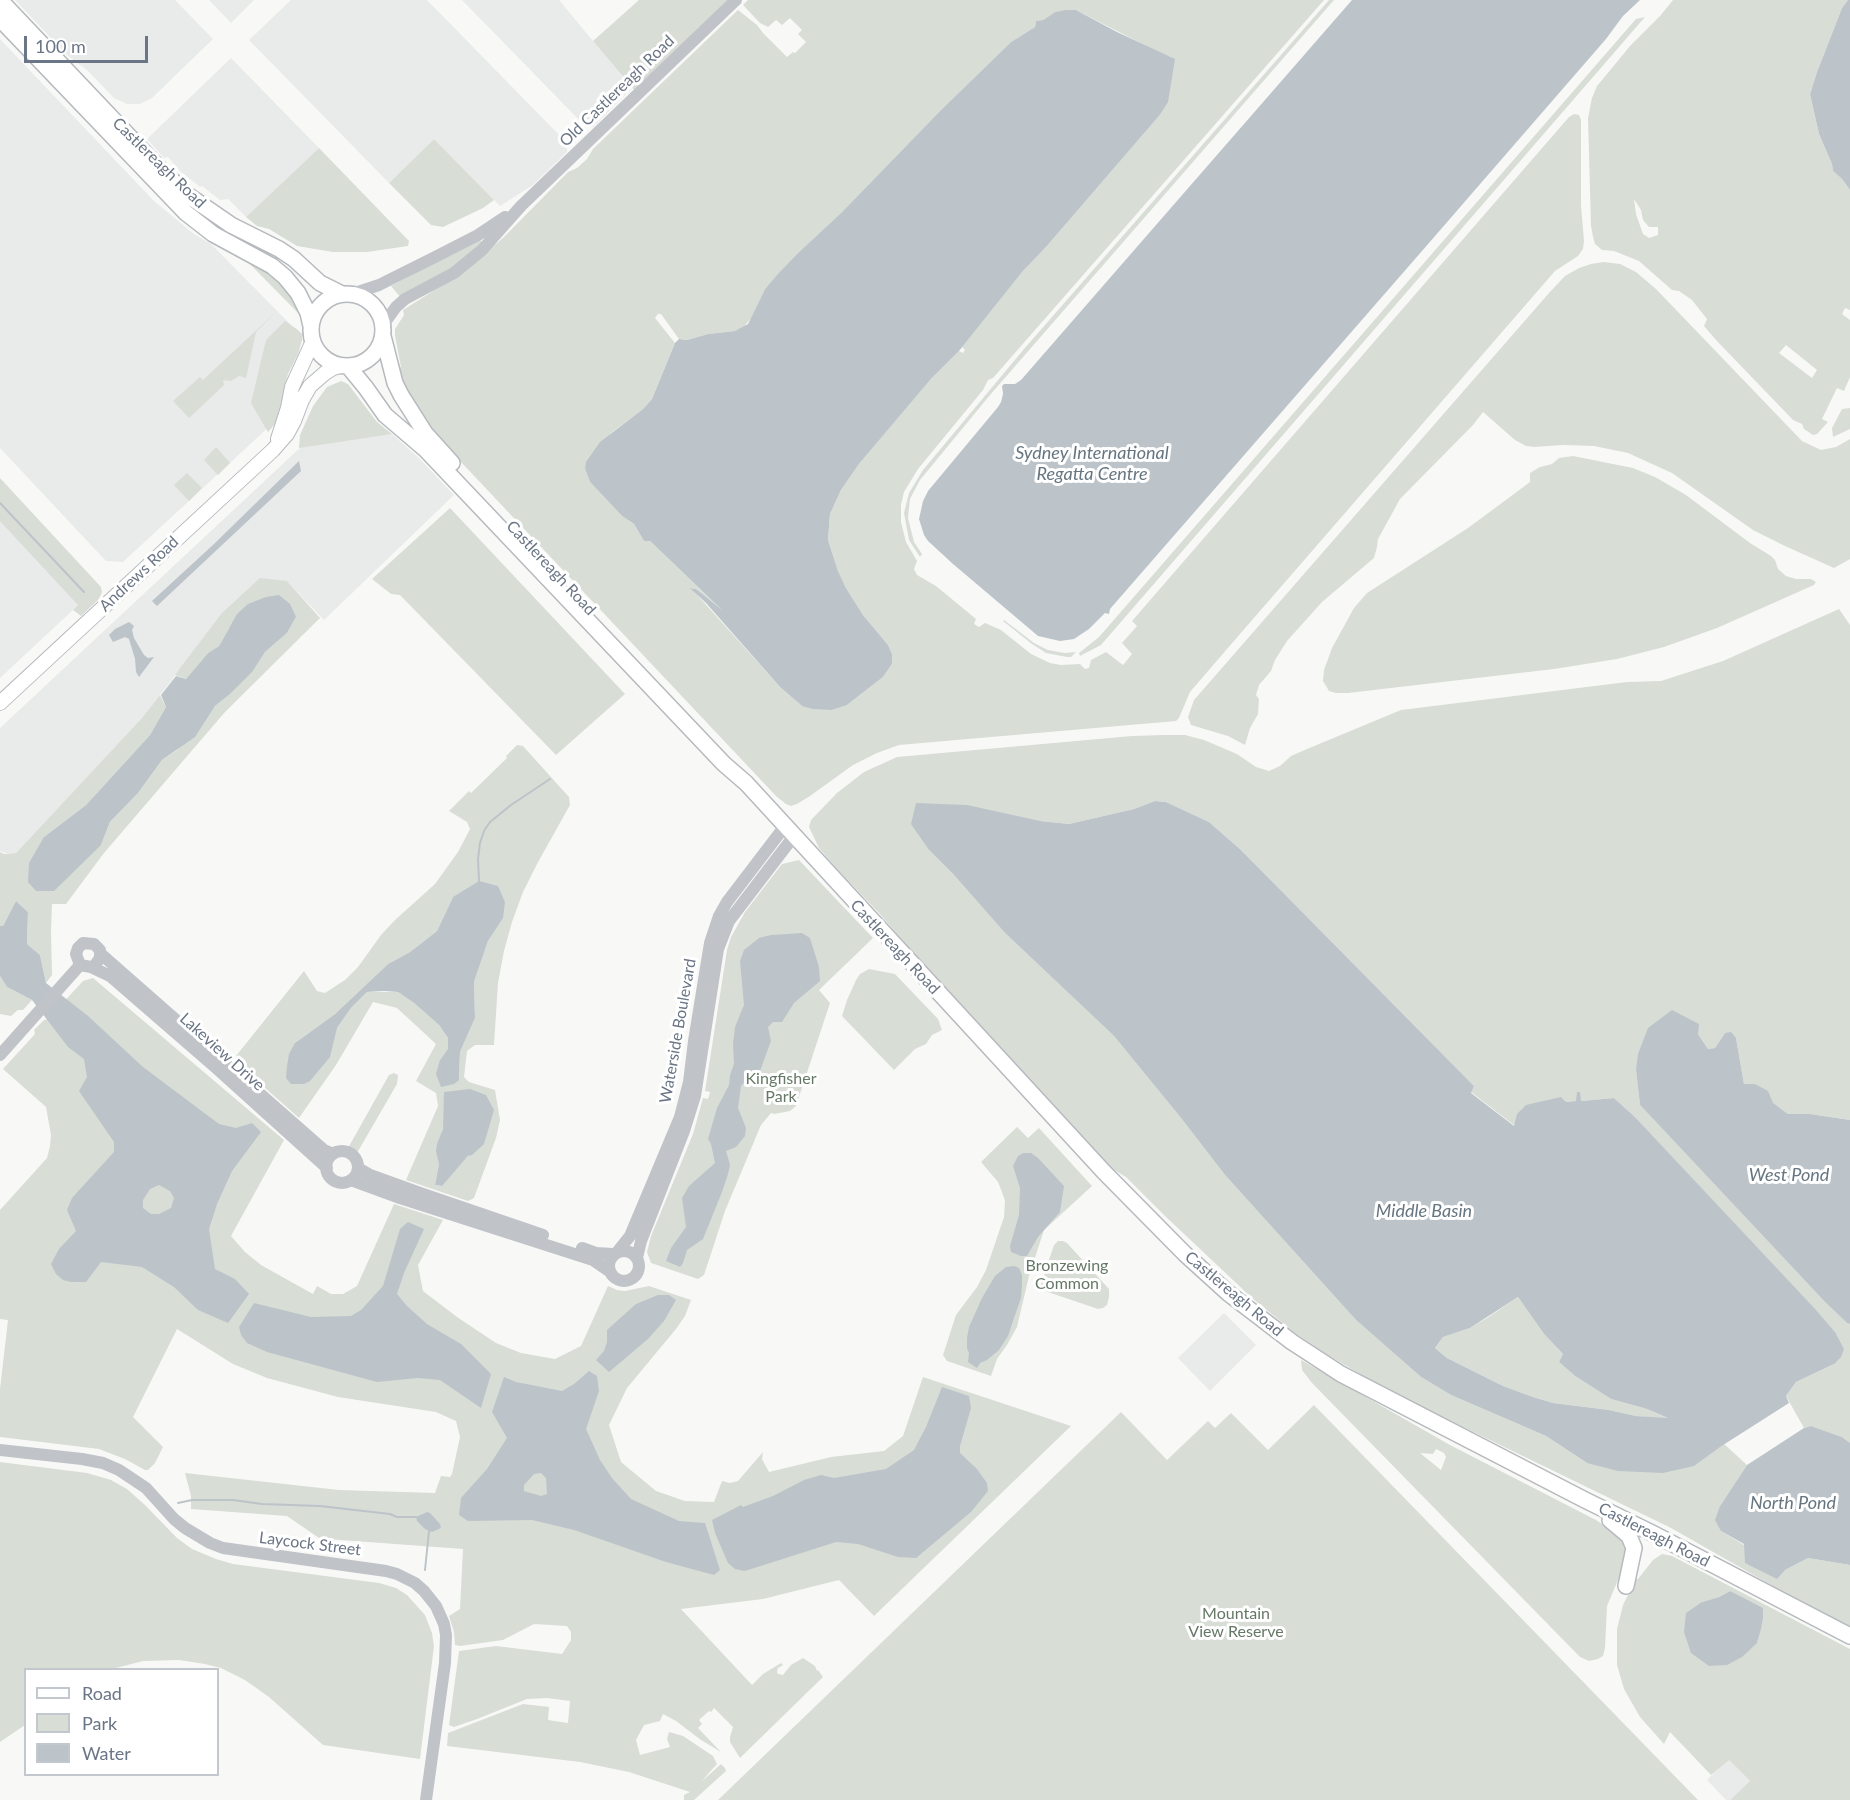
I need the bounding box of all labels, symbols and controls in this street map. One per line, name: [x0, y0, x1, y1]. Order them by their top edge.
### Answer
scale bar: [27, 24, 152, 62]
street label: Old Castlereagh Road: [556, 31, 678, 151]
text: 100 m: [35, 35, 86, 57]
street label: Castlereagh Road: [108, 114, 210, 212]
water label: Sydney International Regatta Centre: [1015, 442, 1169, 484]
street label: Castlereagh Road: [502, 517, 600, 619]
street label: Andrews Road: [95, 532, 183, 616]
street label: Castlereagh Road: [846, 896, 944, 998]
street label: Waterside Boulevard: [656, 957, 700, 1105]
street label: Lakeview Drive: [176, 1009, 268, 1095]
park label: Kingfisher Park: [746, 1069, 816, 1107]
water label: West Pond: [1749, 1164, 1829, 1186]
water label: Middle Basin: [1376, 1200, 1472, 1222]
street label: Castlereagh Road: [1181, 1247, 1287, 1341]
park label: Bronzewing Common: [1026, 1256, 1108, 1294]
water label: North Pond: [1750, 1492, 1836, 1514]
street label: Castlereagh Road: [1595, 1499, 1713, 1571]
street label: Laycock Street: [258, 1528, 362, 1560]
park label: Mountain View Reserve: [1188, 1604, 1284, 1642]
legend: [24, 1668, 219, 1776]
text: Road: [82, 1682, 122, 1704]
text: Park: [82, 1712, 117, 1734]
text: Water: [82, 1742, 131, 1764]

